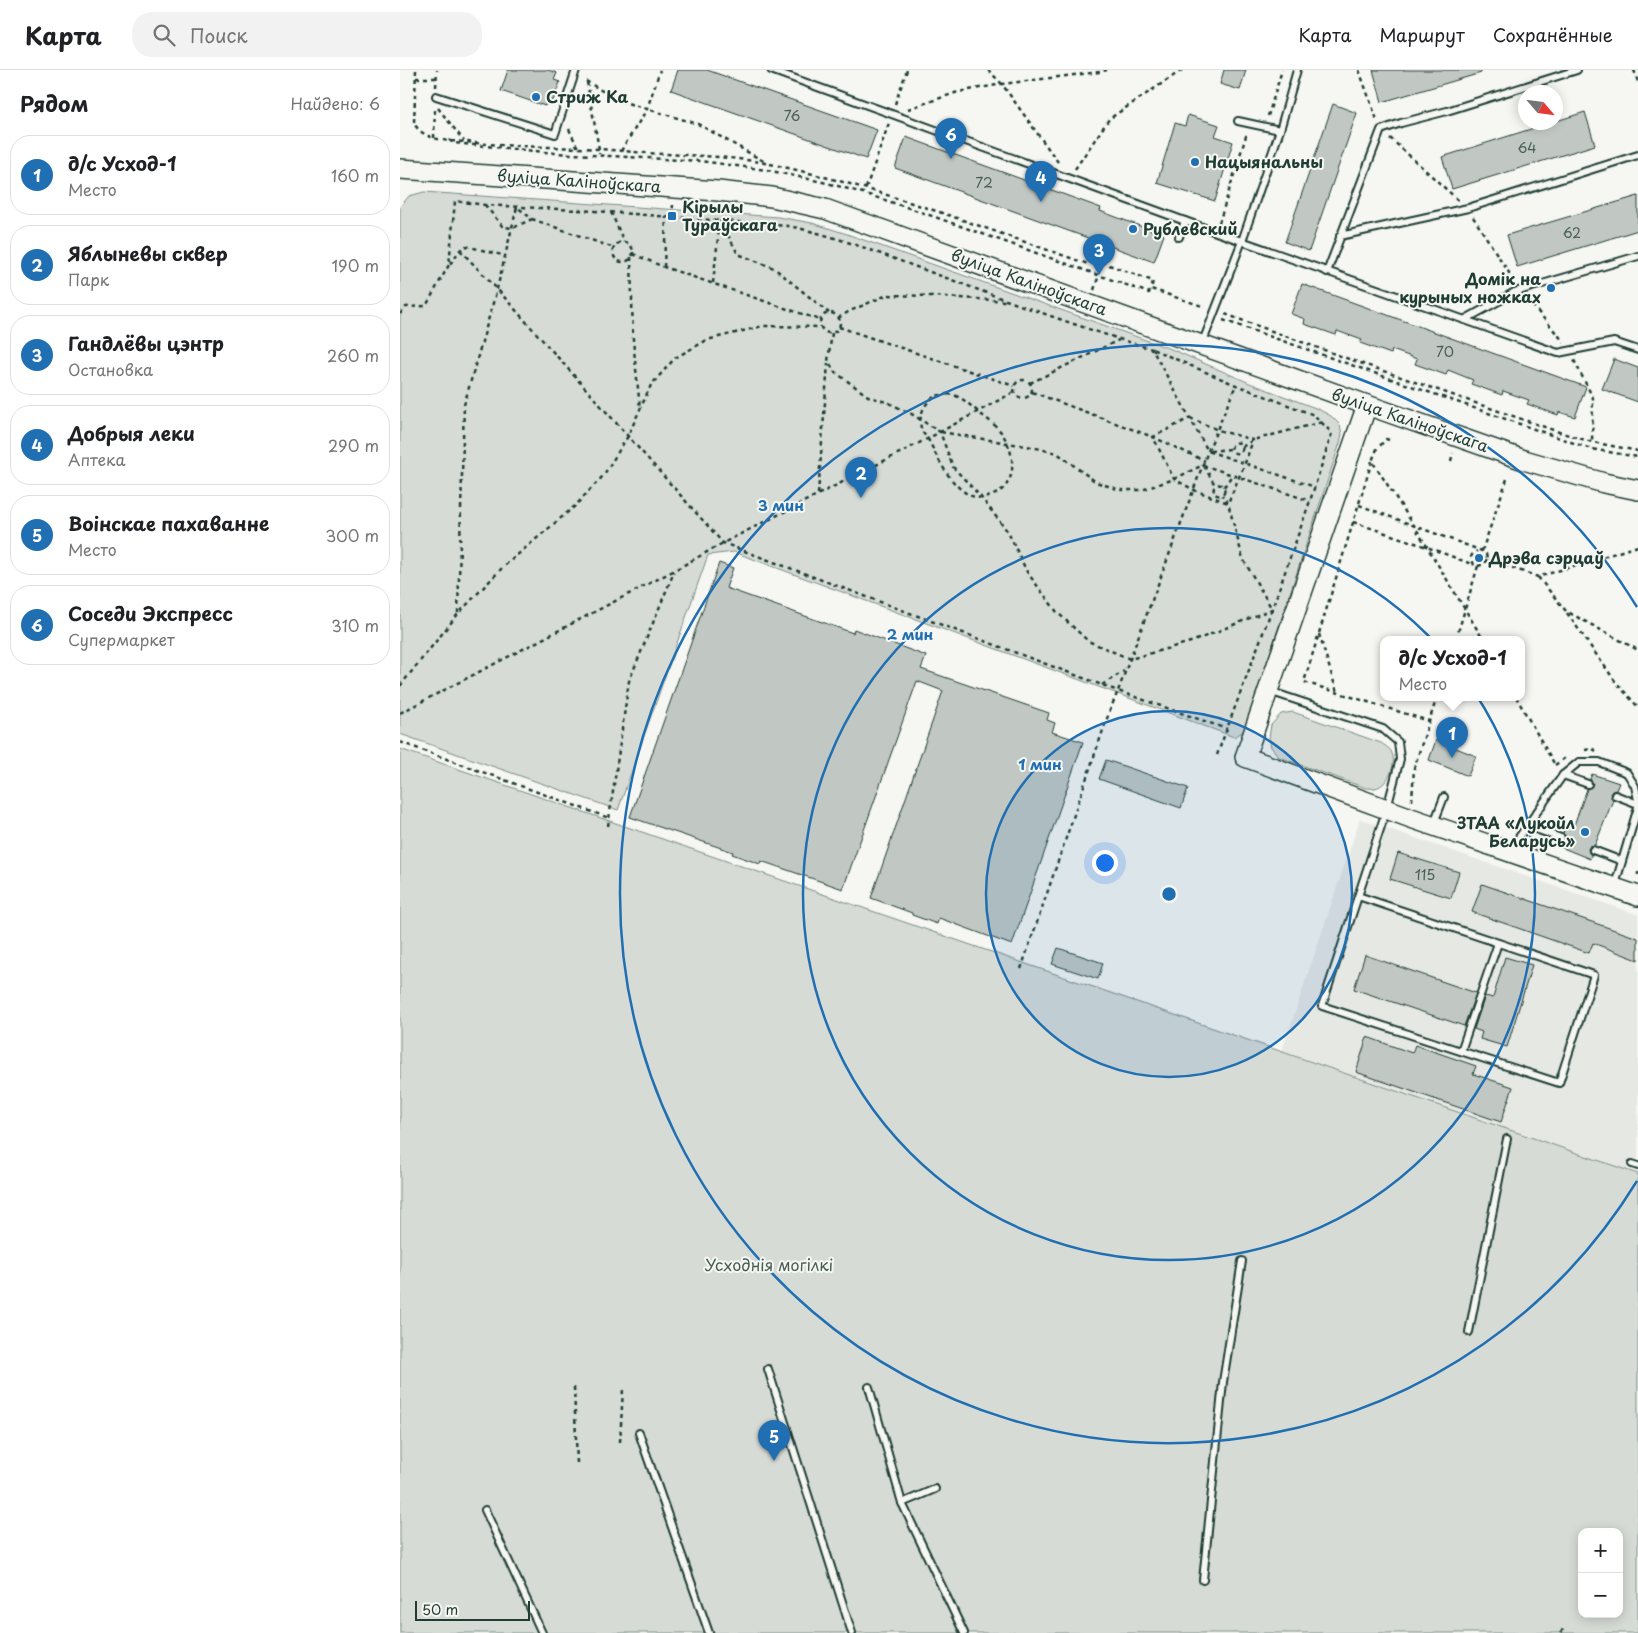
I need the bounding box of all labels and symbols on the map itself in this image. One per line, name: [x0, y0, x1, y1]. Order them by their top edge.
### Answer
place label: Стриж Ка: [546, 84, 629, 108]
north arrow: [1518, 85, 1563, 130]
marker: Стриж Ка: [530, 91, 542, 103]
house number: 76: [784, 105, 801, 126]
pin: 6: [935, 118, 967, 159]
house number: 64: [1517, 137, 1537, 158]
place label: Нацыянальны: [1205, 149, 1323, 173]
marker: Нацыянальны: [1189, 156, 1201, 168]
pin: 4: [1025, 161, 1057, 202]
street label: вуліца Каліноўскага: [496, 162, 662, 198]
house number: 72: [975, 172, 993, 193]
place label: Кірылы Тураўскага: [682, 194, 778, 236]
marker: Кірылы Тураўскага: [666, 210, 678, 222]
place label: Рублевский: [1143, 216, 1237, 240]
house number: 62: [1563, 222, 1581, 243]
marker: Рублевский: [1127, 223, 1139, 235]
pin: 3: [1083, 234, 1115, 275]
street label: вуліца Каліноўскага: [948, 242, 1111, 320]
place label: Домік на курыных ножках: [1399, 266, 1541, 308]
marker: Домік на курыных ножках: [1545, 282, 1557, 294]
house number: 70: [1436, 341, 1454, 362]
street label: вуліца Каліноўскага: [1329, 381, 1492, 457]
pin: 2: [845, 457, 877, 498]
text: 3 мин: [758, 493, 804, 516]
place label: Дрэва сэрцаў: [1488, 545, 1604, 569]
marker: Дрэва сэрцаў: [1473, 552, 1485, 564]
text: 2 мин: [887, 622, 934, 645]
pin: 1: [1436, 717, 1468, 758]
text: 1 мин: [1018, 752, 1062, 775]
place label: ЗТАА «Лукойл Беларусь»: [1456, 810, 1575, 852]
marker: ЗТАА «Лукойл Беларусь»: [1579, 826, 1591, 838]
your location: [1092, 850, 1118, 876]
house number: 115: [1415, 864, 1435, 885]
centre of rings: [1160, 885, 1178, 903]
park label: Усходнія могілкі: [705, 1252, 833, 1276]
pin: 5: [758, 1420, 790, 1461]
scale bar: [415, 1598, 530, 1621]

